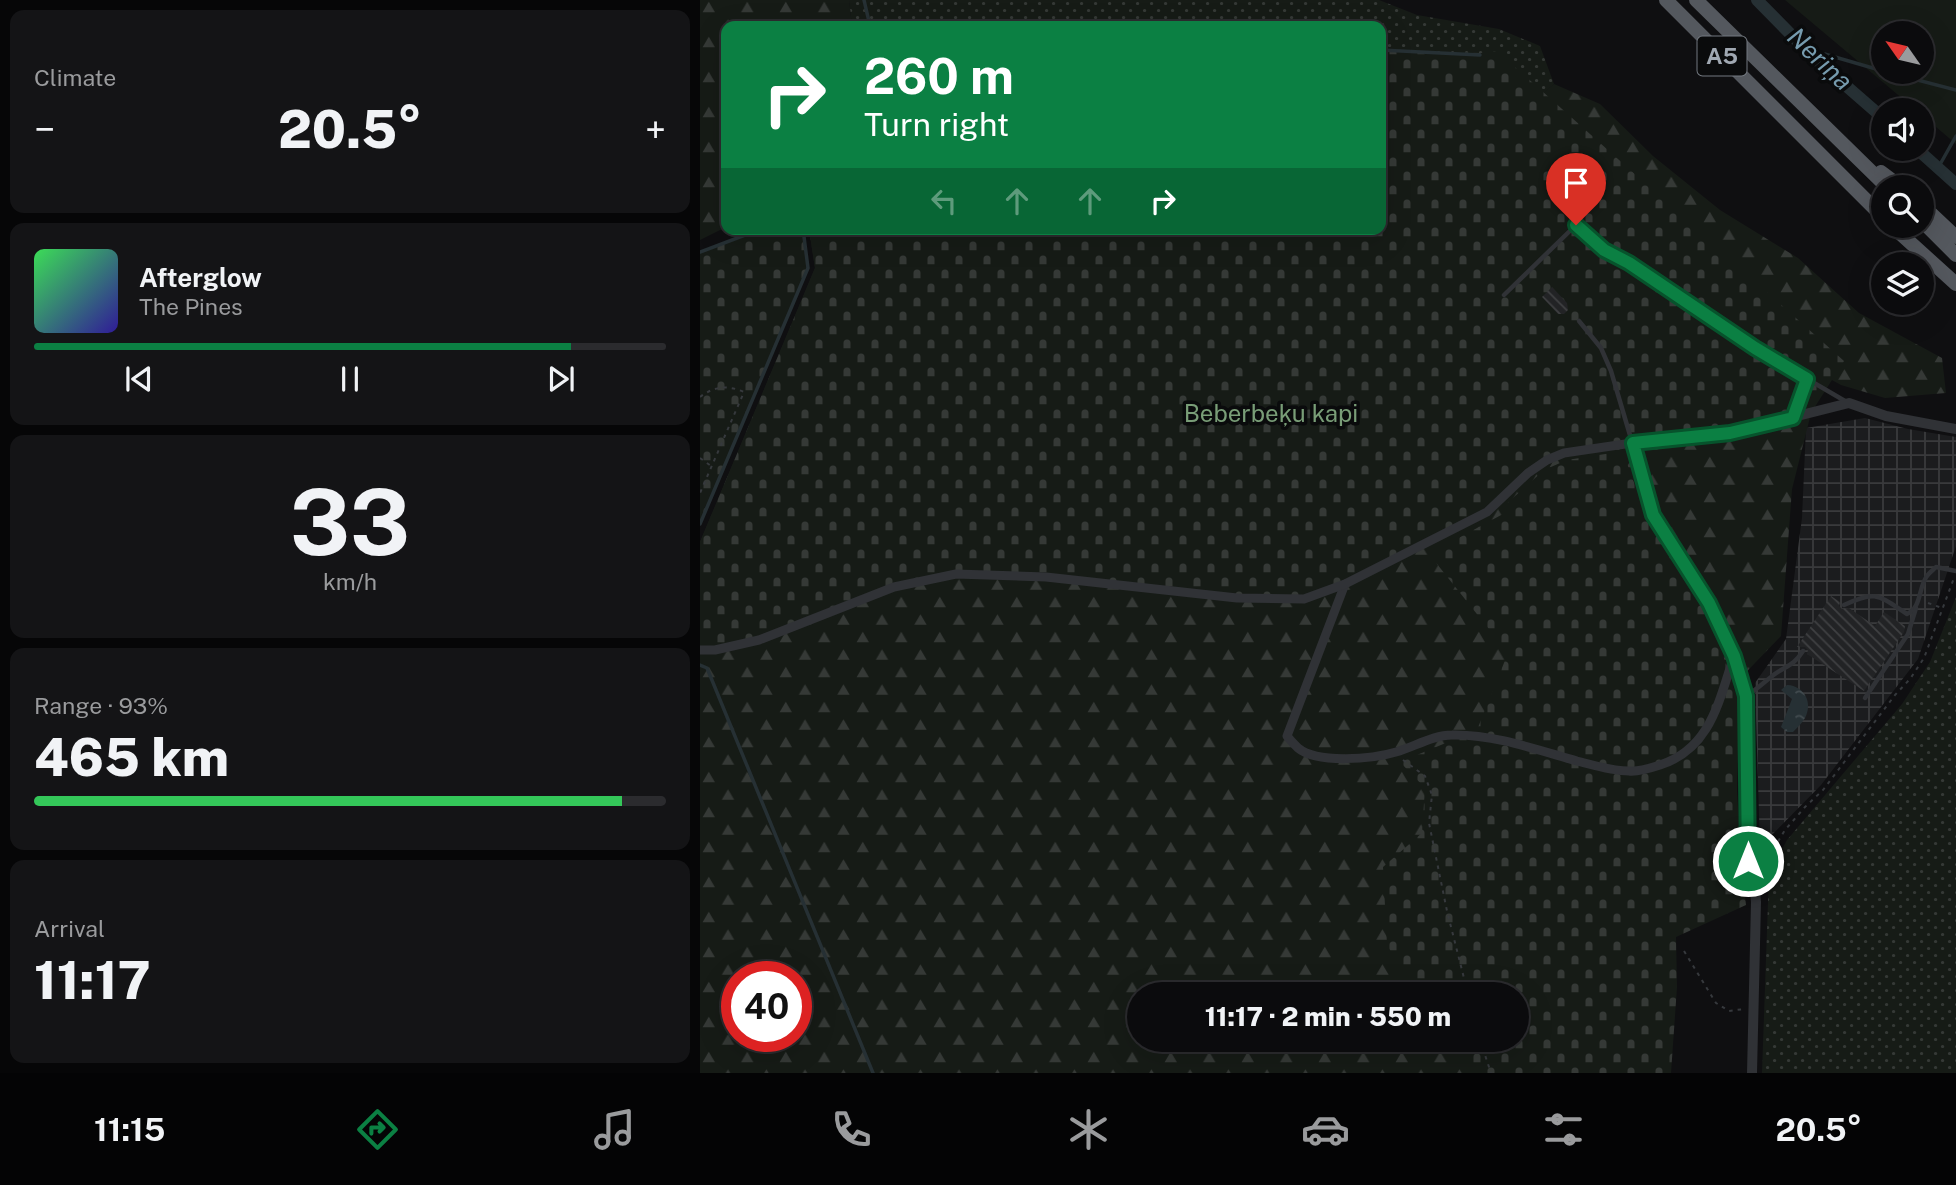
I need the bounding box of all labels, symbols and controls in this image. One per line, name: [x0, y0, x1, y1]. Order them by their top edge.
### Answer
water label: Neriņa: [1781, 21, 1859, 96]
north arrow: [1871, 21, 1934, 84]
map controls: [1871, 21, 1934, 315]
road number: A5: [1698, 36, 1746, 76]
text: 260 m: [864, 47, 1014, 105]
icon: right: [749, 49, 840, 140]
text: Climate: [34, 64, 116, 91]
button: sound: [1871, 98, 1934, 161]
text: 20.5°: [278, 99, 422, 160]
text: Turn right: [864, 106, 1009, 143]
text: −: [34, 107, 55, 152]
text: +: [645, 107, 666, 152]
pin: [1546, 153, 1606, 225]
icon: arrive: [1557, 164, 1595, 202]
button: search: [1871, 175, 1934, 238]
icon: left: [925, 182, 963, 220]
icon: ahead: [998, 182, 1036, 220]
icon: ahead: [1071, 182, 1109, 220]
icon: right: [1144, 182, 1182, 220]
button: layers: [1871, 252, 1934, 315]
text: Afterglow: [139, 262, 262, 293]
text: The Pines: [139, 293, 243, 320]
icon: previous: [120, 360, 158, 398]
icon: pause: [331, 360, 369, 398]
icon: next: [542, 360, 580, 398]
park label: Beberbeķu kapi: [1184, 399, 1358, 427]
text: 33: [290, 469, 410, 575]
text: km/h: [323, 568, 377, 595]
text: Range · 93%: [34, 692, 168, 719]
text: 465 km: [34, 727, 229, 788]
position arrow: [1711, 824, 1785, 898]
text: Arrival: [34, 915, 105, 942]
text: 11:17: [34, 950, 151, 1011]
speed limit sign: 40: [721, 961, 812, 1052]
text: 11:17 · 2 min · 550 m: [1205, 1001, 1451, 1032]
icon: directions: [353, 1105, 402, 1154]
icon: music: [590, 1105, 639, 1154]
icon: phone: [827, 1105, 876, 1154]
icon: climate: [1064, 1105, 1113, 1154]
icon: car: [1301, 1105, 1350, 1154]
icon: filters: [1539, 1105, 1588, 1154]
text: 11:15: [94, 1111, 165, 1148]
text: 20.5°: [1776, 1111, 1862, 1148]

